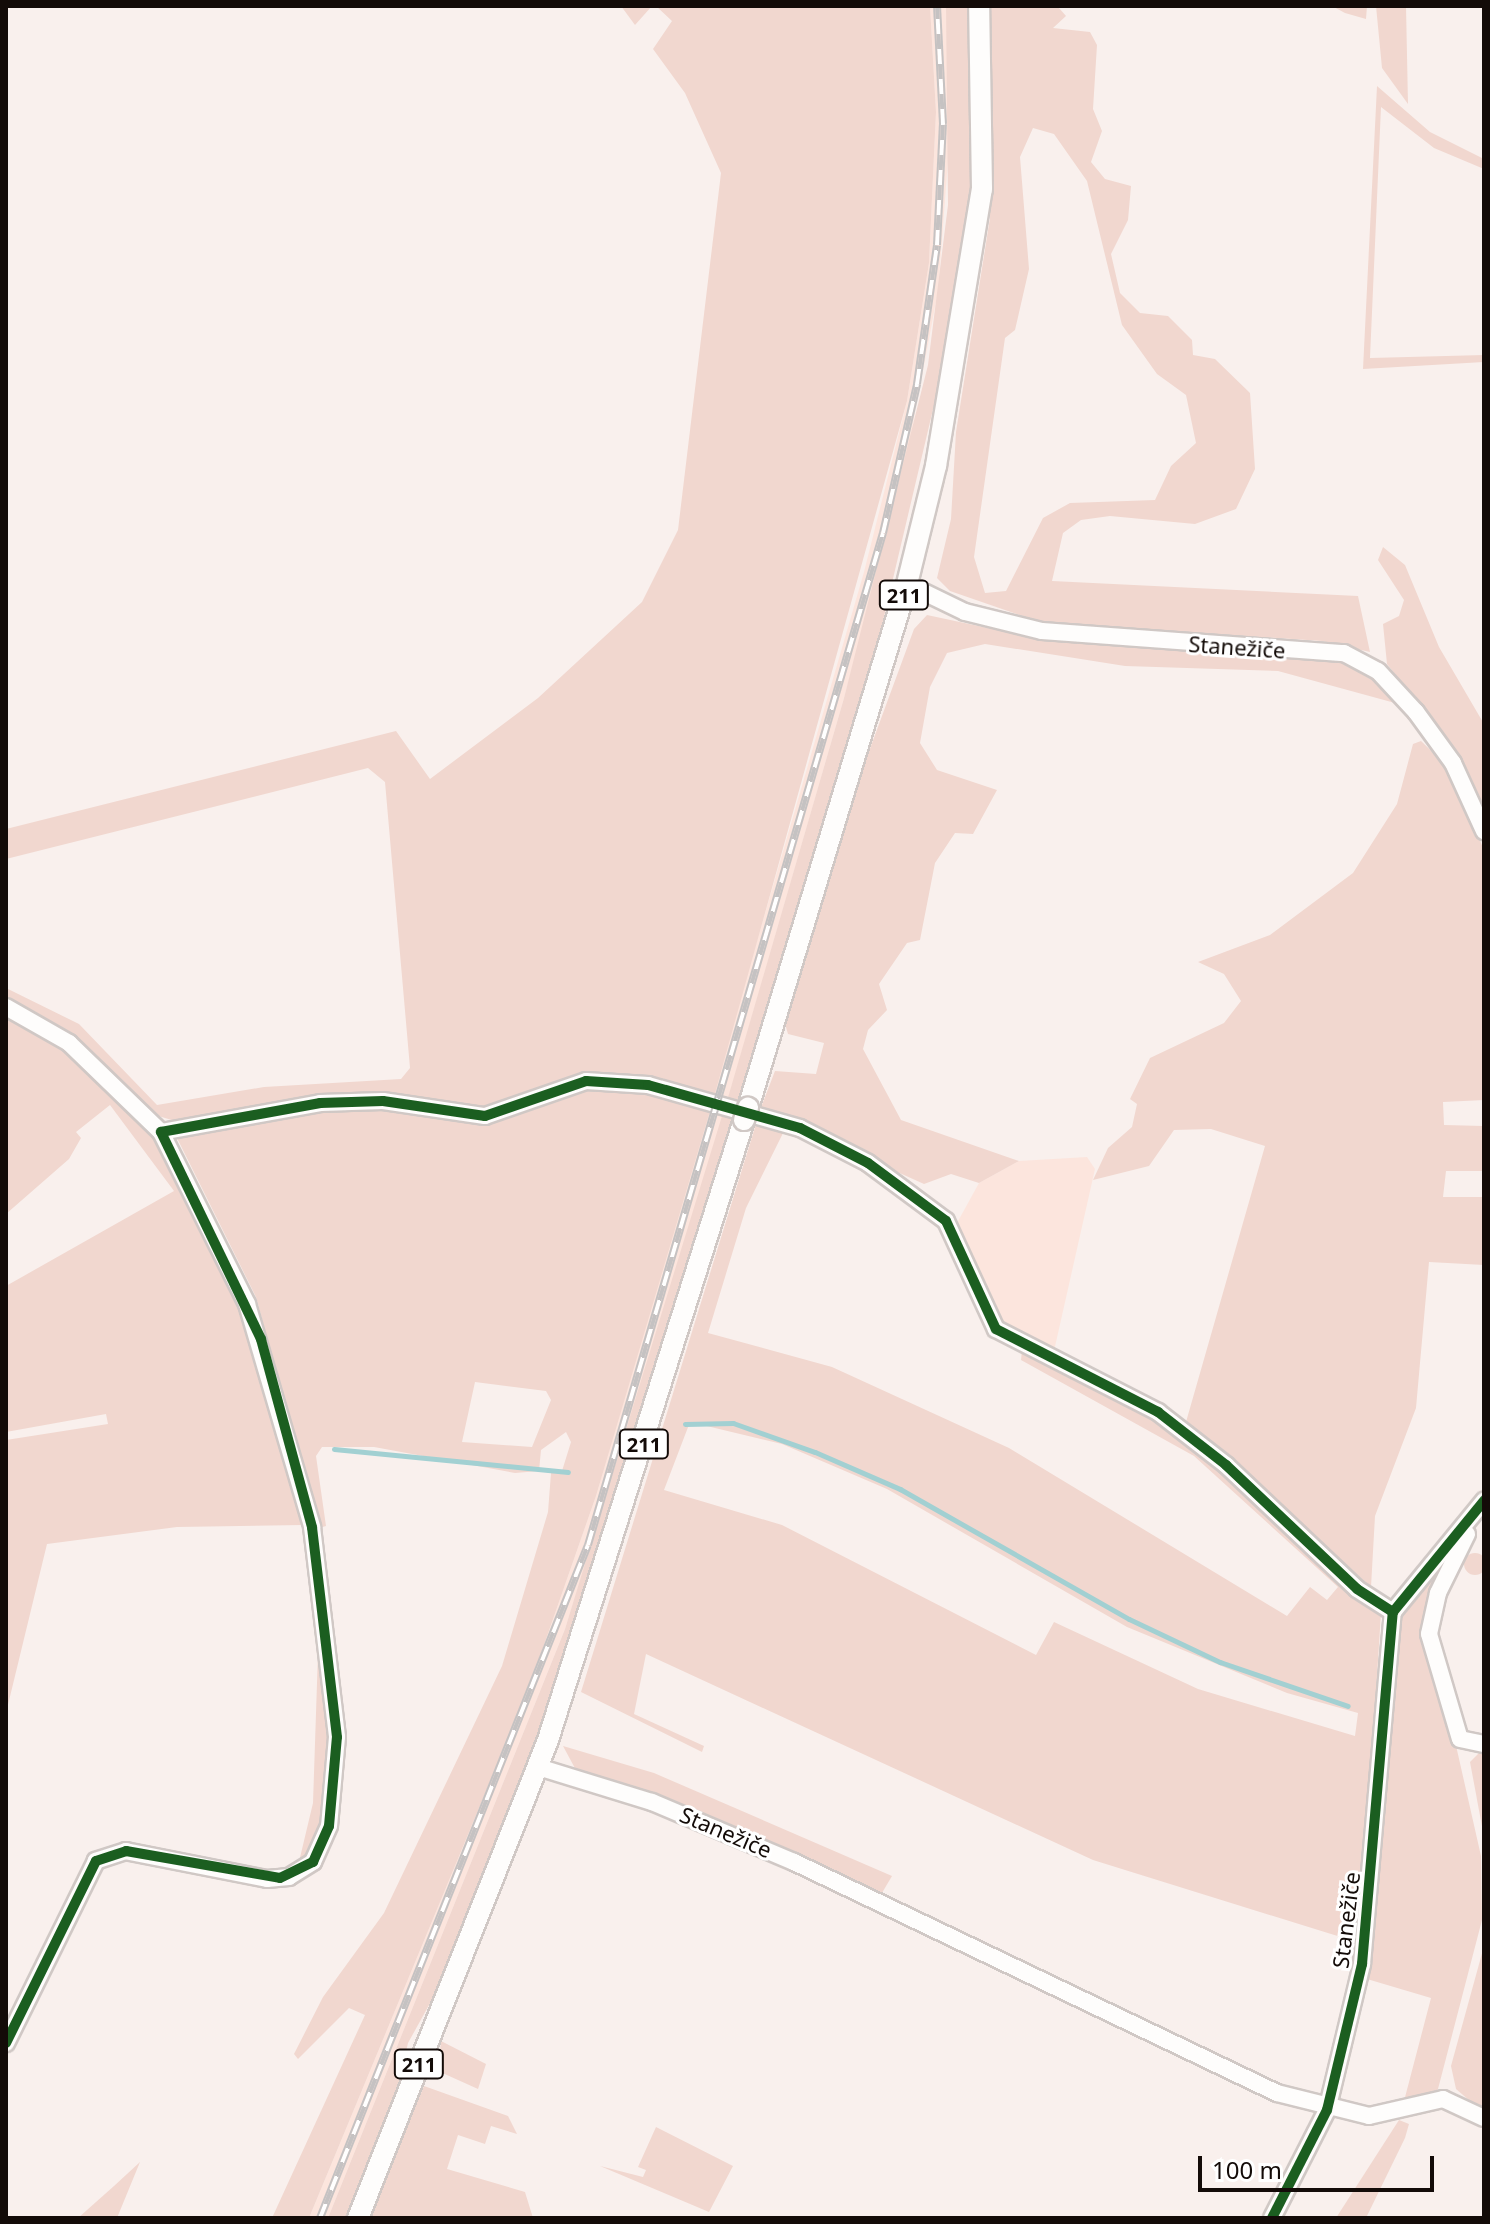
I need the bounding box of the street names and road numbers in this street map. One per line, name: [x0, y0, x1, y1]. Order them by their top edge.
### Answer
road number: 211: [878, 579, 930, 611]
street label: Stanežiče: [1188, 630, 1286, 664]
road number: 211: [618, 1428, 670, 1460]
street label: Stanežiče: [676, 1801, 776, 1863]
street label: Stanežiče: [1327, 1870, 1365, 1970]
road number: 211: [393, 2048, 445, 2080]

